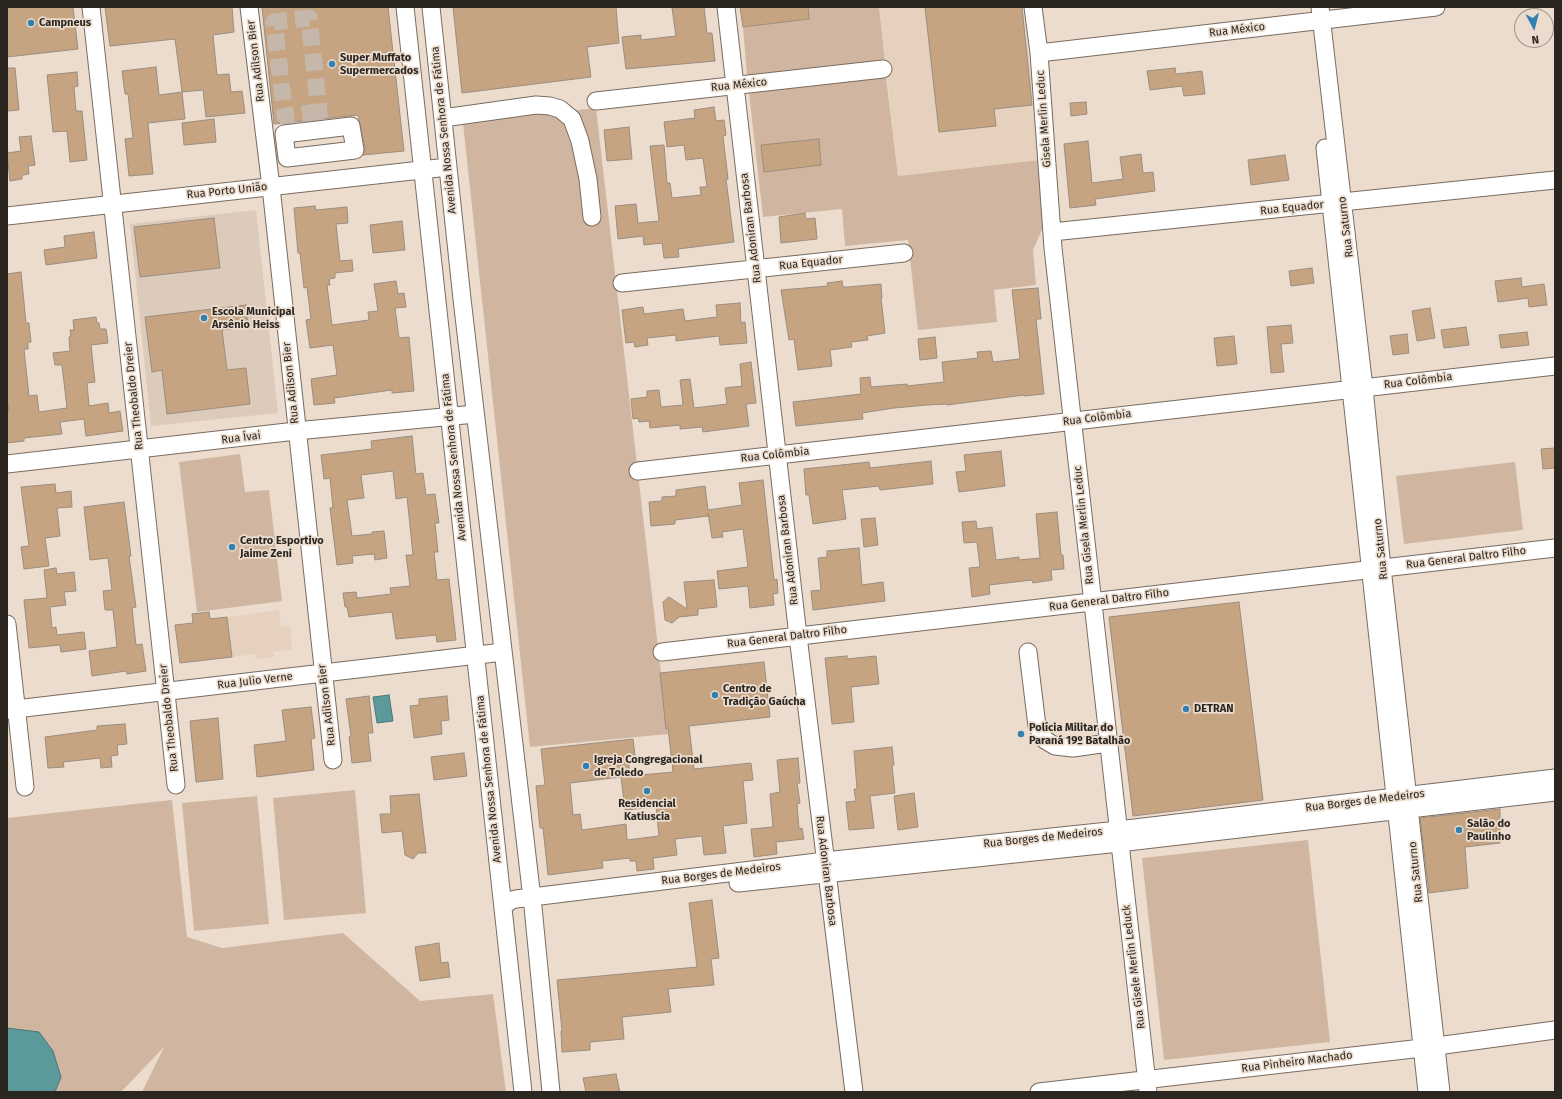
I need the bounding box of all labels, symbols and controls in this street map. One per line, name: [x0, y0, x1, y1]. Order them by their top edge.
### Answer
north arrow: [1514, 8, 1554, 48]
place label: Campneus: [39, 16, 91, 30]
marker: Campneus: [26, 18, 36, 28]
street label: Rua Adilson Bier: [244, 19, 268, 103]
street label: Rua México: [1208, 20, 1266, 40]
text: N: [1531, 33, 1540, 46]
street label: Avenida Nossa Senhora de Fátima: [429, 46, 459, 214]
place label: Super Muffato Supermercados: [340, 51, 419, 77]
marker: Super Muffato Supermercados: [327, 59, 337, 69]
street label: Gisela Merlin Leduc: [1034, 70, 1054, 168]
street label: Rua México: [710, 75, 768, 95]
street label: Rua Adoniran Barbosa: [738, 172, 764, 284]
street label: Rua Porto União: [186, 180, 268, 202]
street label: Rua Saturno: [1336, 196, 1356, 258]
street label: Rua Equador: [1260, 198, 1324, 218]
street label: Rua Equador: [779, 253, 843, 273]
place label: Escola Municipal Arsênio Heiss: [212, 305, 295, 331]
marker: Escola Municipal Arsênio Heiss: [199, 313, 209, 323]
street label: Rua Theobaldo Dreier: [122, 341, 146, 451]
street label: Rua Adilson Bier: [280, 341, 302, 425]
street label: Rua Colômbia: [1383, 370, 1453, 392]
street label: Avenida Nossa Senhora de Fátima: [439, 373, 469, 541]
street label: Rua Colômbia: [1062, 407, 1132, 429]
street label: Rua Ívai: [221, 429, 261, 447]
street label: Rua Colômbia: [740, 445, 810, 465]
street label: Rua Gisela Merlin Leduc: [1071, 465, 1097, 585]
street label: Rua Adoniran Barbosa: [775, 494, 801, 606]
street label: Rua Saturno: [1371, 518, 1391, 580]
place label: Centro Esportivo Jaime Zeni: [240, 534, 324, 560]
marker: Centro Esportivo Jaime Zeni: [227, 542, 237, 552]
street label: Rua General Daltro Filho: [1405, 544, 1527, 572]
street label: Rua General Daltro Filho: [1048, 586, 1170, 614]
street label: Rua General Daltro Filho: [726, 623, 848, 651]
street label: Rua Theobaldo Dreier: [157, 663, 181, 773]
street label: Rua Adilson Bier: [315, 663, 339, 747]
street label: Rua Julio Verne: [217, 670, 293, 692]
place label: Centro de Tradição Gaúcha: [723, 682, 806, 708]
marker: Centro de Tradição Gaúcha: [710, 690, 720, 700]
street label: Avenida Nossa Senhora de Fátima: [474, 695, 504, 863]
place label: DETRAN: [1194, 702, 1233, 716]
marker: DETRAN: [1181, 704, 1191, 714]
place label: Polícia Militar do Paraná 19º Batalhão: [1029, 721, 1130, 747]
marker: Polícia Militar do Paraná 19º Batalhão: [1016, 729, 1026, 739]
place label: Igreja Congregacional de Toledo: [594, 753, 702, 779]
marker: Igreja Congregacional de Toledo: [581, 761, 591, 771]
marker: Residencial Katiuscia: [642, 786, 652, 796]
street label: Rua Borges de Medeiros: [1305, 787, 1425, 815]
place label: Residencial Katiuscia: [618, 797, 676, 823]
street label: Rua Adoniran Barbosa: [813, 815, 839, 927]
place label: Salão do Paulinho: [1467, 817, 1511, 843]
street label: Rua Borges de Medeiros: [983, 825, 1103, 851]
marker: Salão do Paulinho: [1454, 825, 1464, 835]
street label: Rua Saturno: [1406, 841, 1426, 903]
street label: Rua Borges de Medeiros: [661, 860, 781, 888]
street label: Rua Gisele Merlin Leduck: [1120, 904, 1148, 1030]
street label: Rua Pinheiro Machado: [1241, 1049, 1353, 1075]

